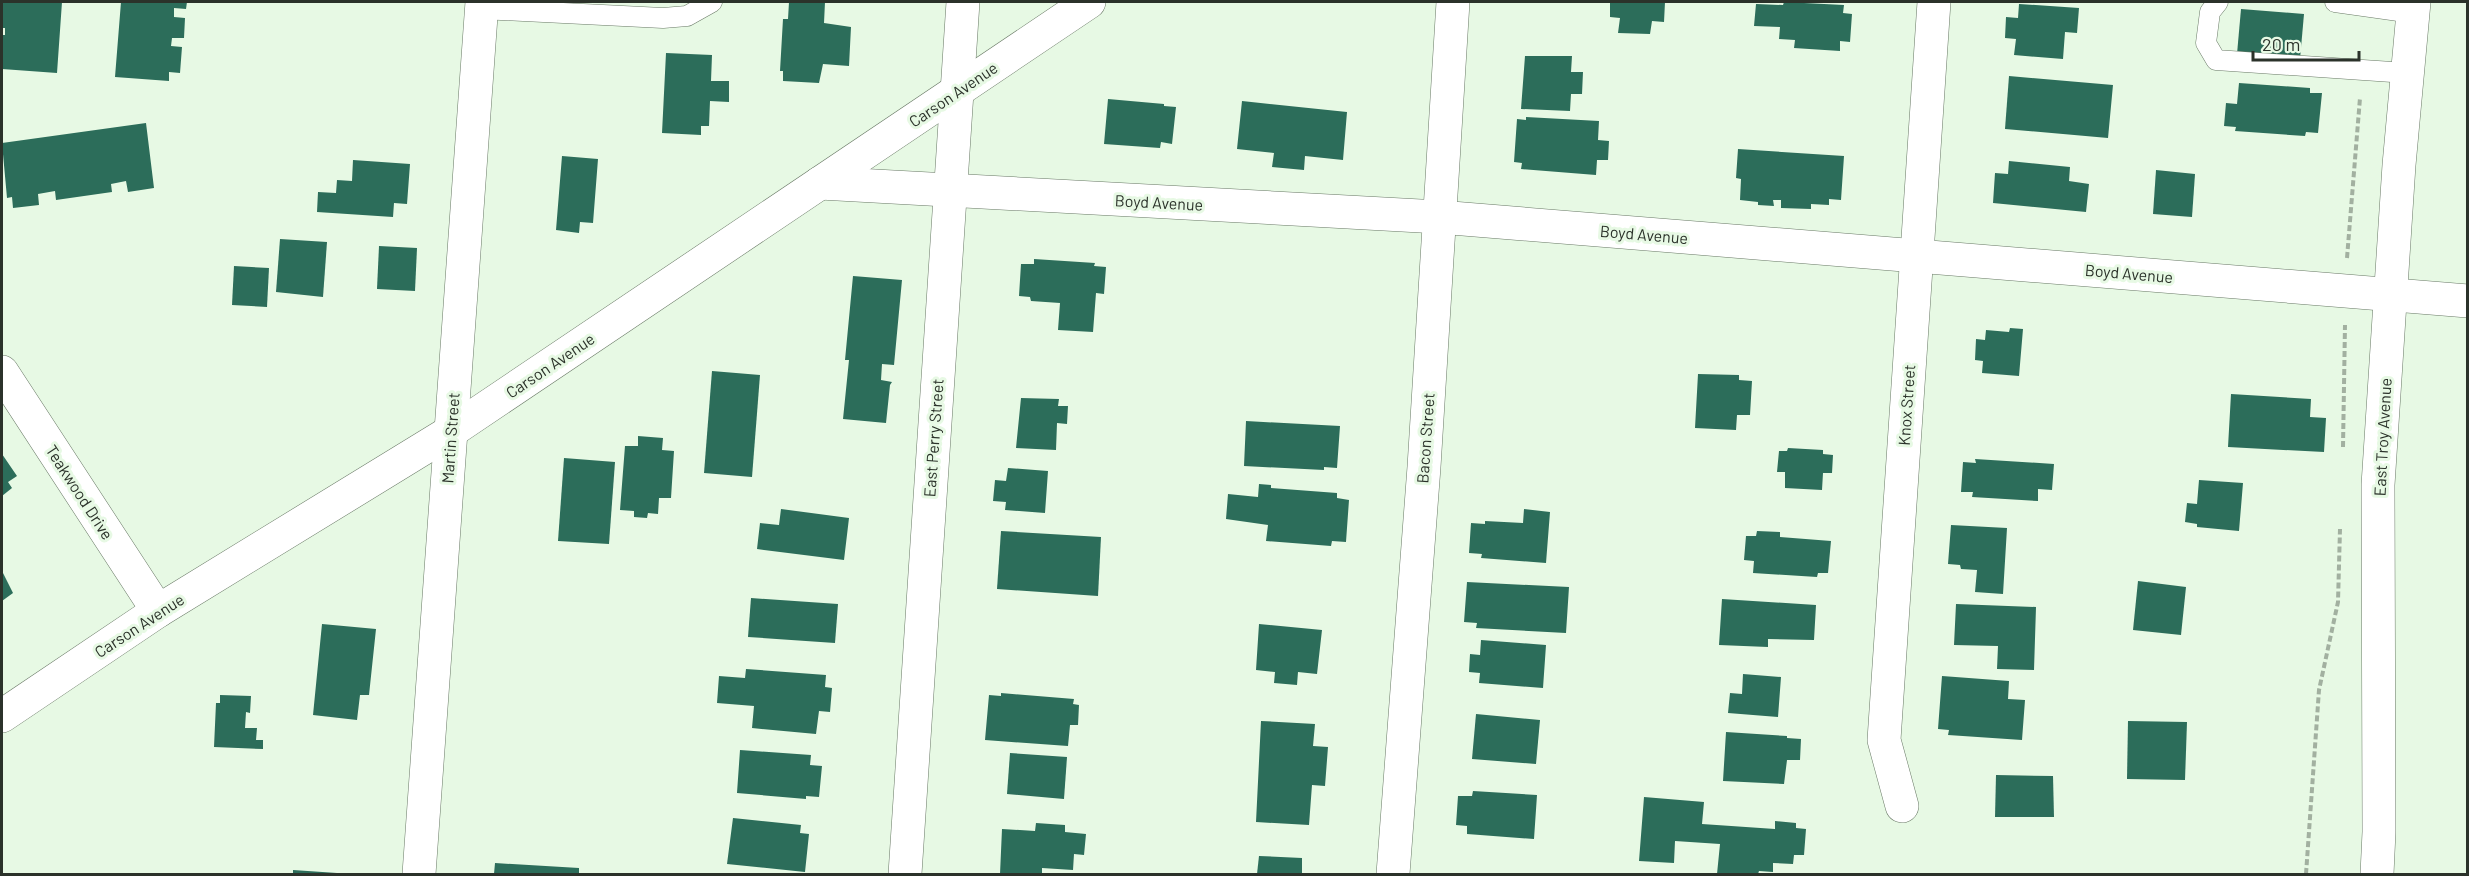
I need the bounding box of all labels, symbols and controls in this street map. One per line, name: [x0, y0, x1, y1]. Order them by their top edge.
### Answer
scale bar: [2253, 24, 2360, 62]
text: 20 m: [2262, 33, 2300, 55]
street label: Carson Avenue: [905, 57, 1001, 131]
street label: Boyd Avenue: [1114, 190, 1204, 214]
street label: Boyd Avenue: [1599, 221, 1689, 247]
street label: Boyd Avenue: [2084, 260, 2174, 286]
street label: Carson Avenue: [502, 328, 598, 402]
street label: Knox Street: [1894, 364, 1918, 446]
street label: East Troy Avenue: [2369, 377, 2395, 497]
street label: East Perry Street: [919, 378, 947, 498]
street label: Martin Street: [437, 392, 463, 484]
street label: Bacon Street: [1412, 392, 1438, 484]
street label: Teakwood Drive: [42, 441, 118, 543]
street label: Carson Avenue: [91, 589, 187, 661]

